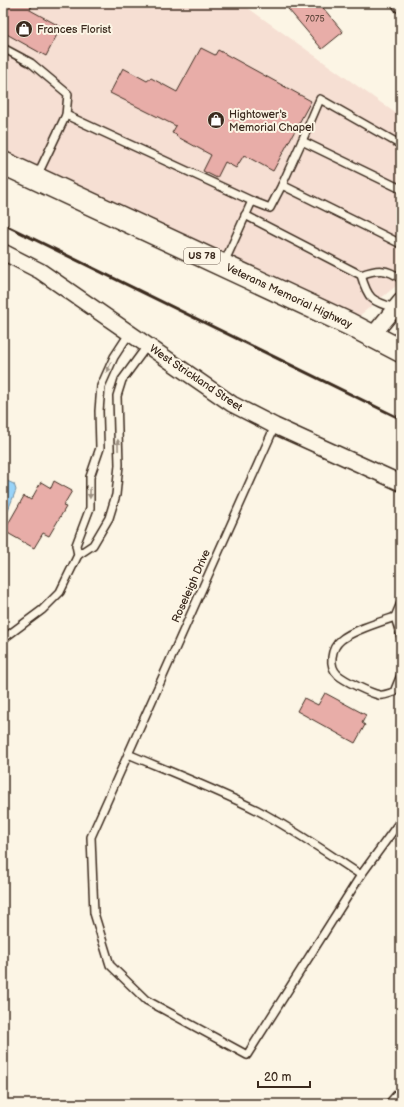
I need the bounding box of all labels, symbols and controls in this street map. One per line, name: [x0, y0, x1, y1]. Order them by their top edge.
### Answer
house number: 7075: [305, 14, 325, 25]
shop icon: Frances Florist: [14, 19, 34, 39]
place label: Frances Florist: [37, 23, 112, 36]
place label: Hightower's Memorial Chapel: [229, 108, 314, 134]
shop icon: Hightower's Memorial Chapel: [206, 110, 226, 130]
road number: US 78: [184, 248, 220, 264]
street label: Veterans Memorial Highway: [224, 261, 354, 331]
street label: West Strickland Street: [147, 342, 245, 414]
one-way arrow: [106, 361, 112, 372]
one-way arrow: [115, 438, 121, 451]
one-way arrow: [86, 487, 93, 499]
street label: Roseleigh Drive: [169, 547, 213, 625]
scale bar: [258, 1063, 310, 1089]
text: 20 m: [264, 1070, 291, 1085]

